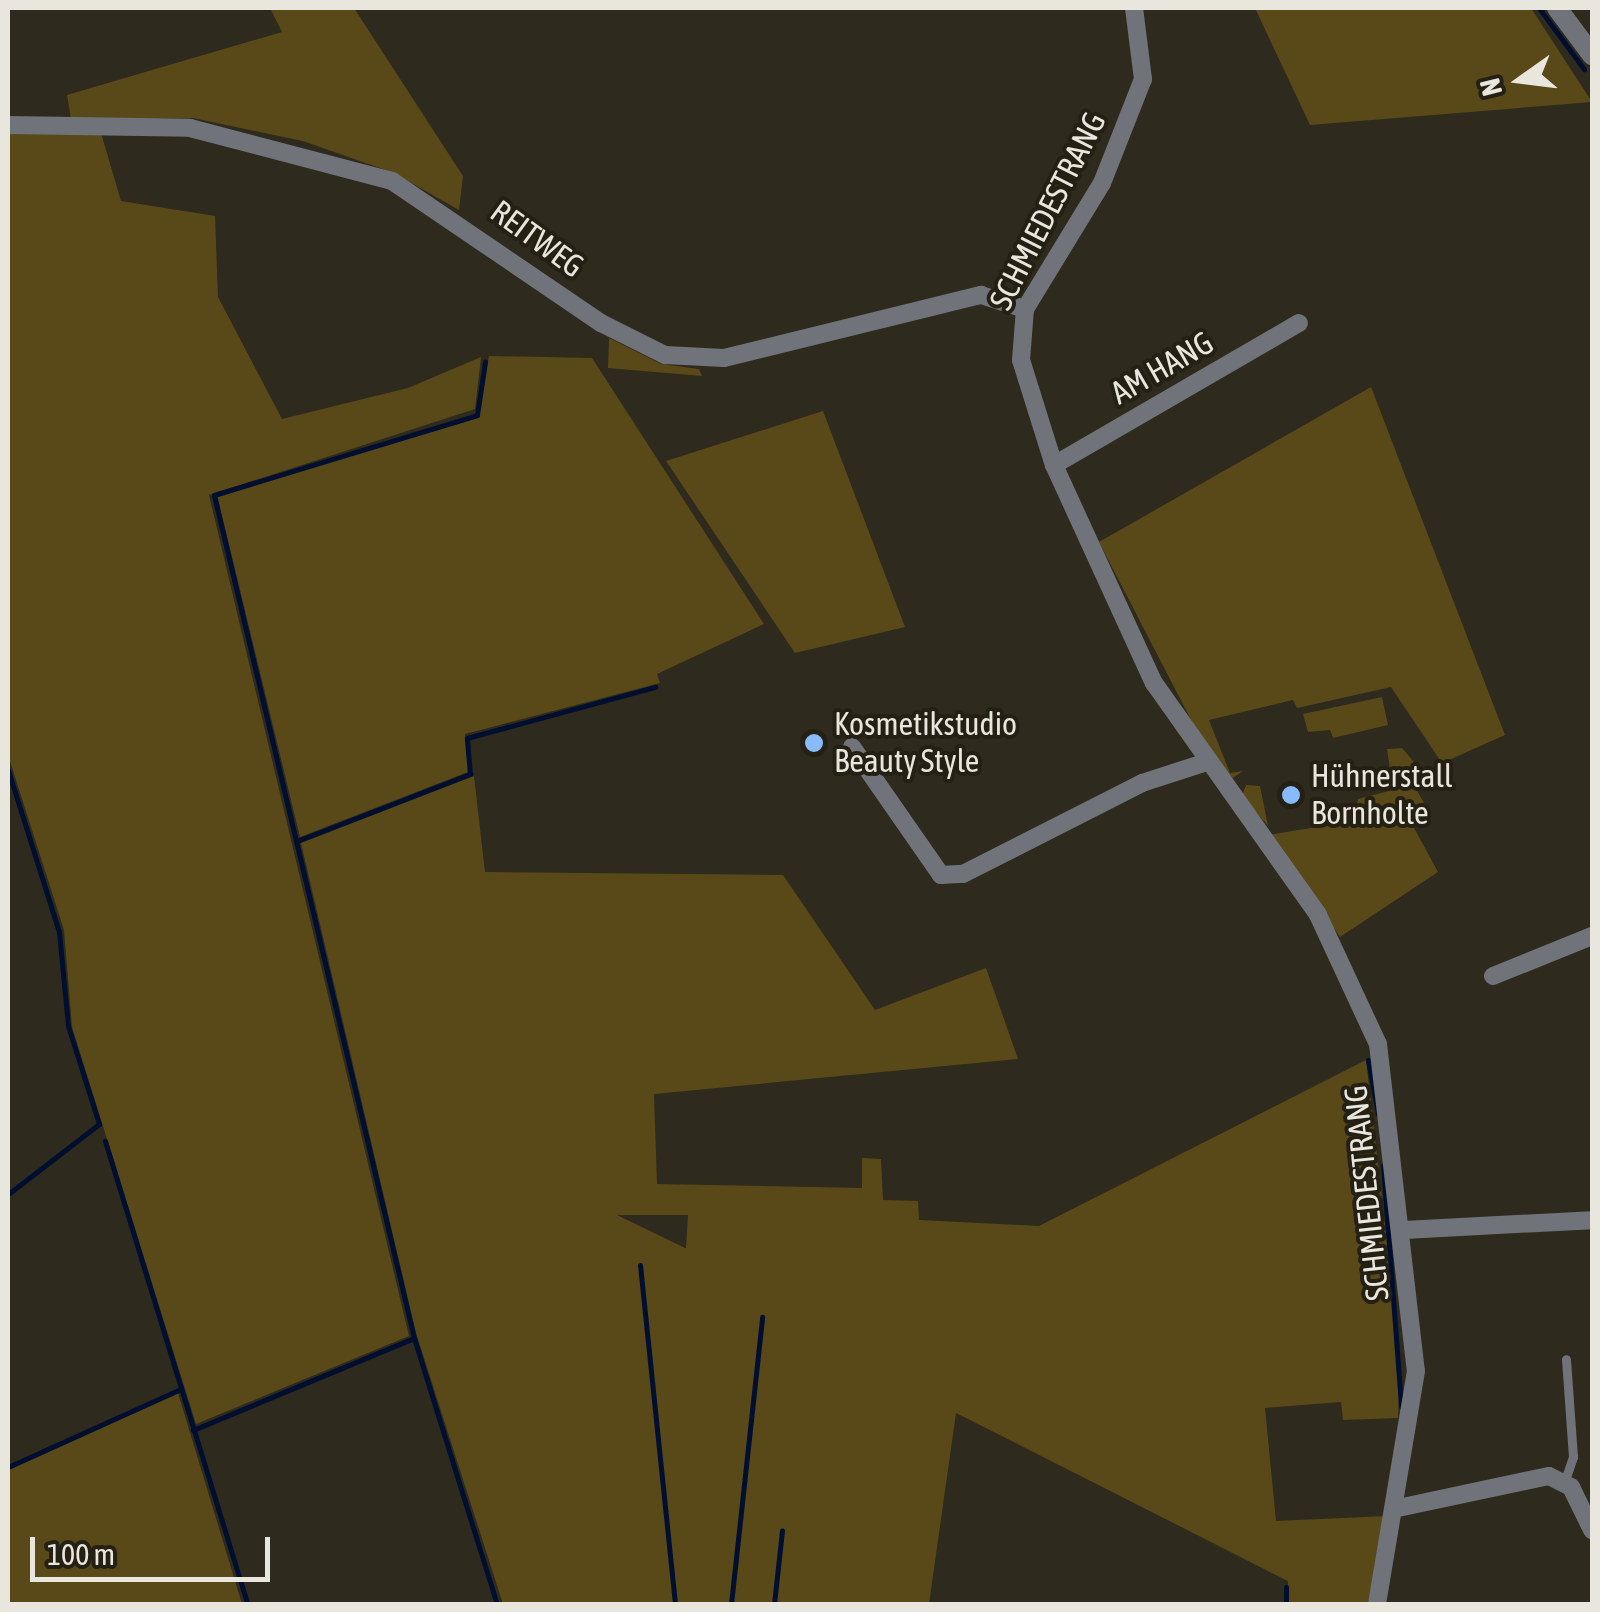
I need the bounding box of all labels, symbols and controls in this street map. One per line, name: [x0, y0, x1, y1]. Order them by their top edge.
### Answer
north arrow: [1470, 30, 1570, 130]
text: N: [1473, 75, 1508, 99]
street label: SCHMIEDESTRANG: [982, 106, 1114, 316]
street label: REITWEG: [483, 192, 591, 286]
street label: AM HANG: [1104, 323, 1220, 413]
place label: Kosmetikstudio Beauty Style: [834, 706, 1017, 781]
marker: Kosmetikstudio Beauty Style: [803, 732, 825, 754]
place label: Hühnerstall Bornholte: [1311, 758, 1452, 833]
marker: Hühnerstall Bornholte: [1280, 784, 1302, 806]
street label: SCHMIEDESTRANG: [1337, 1083, 1397, 1303]
scale bar: [35, 1517, 275, 1579]
text: 100 m: [47, 1537, 115, 1571]

